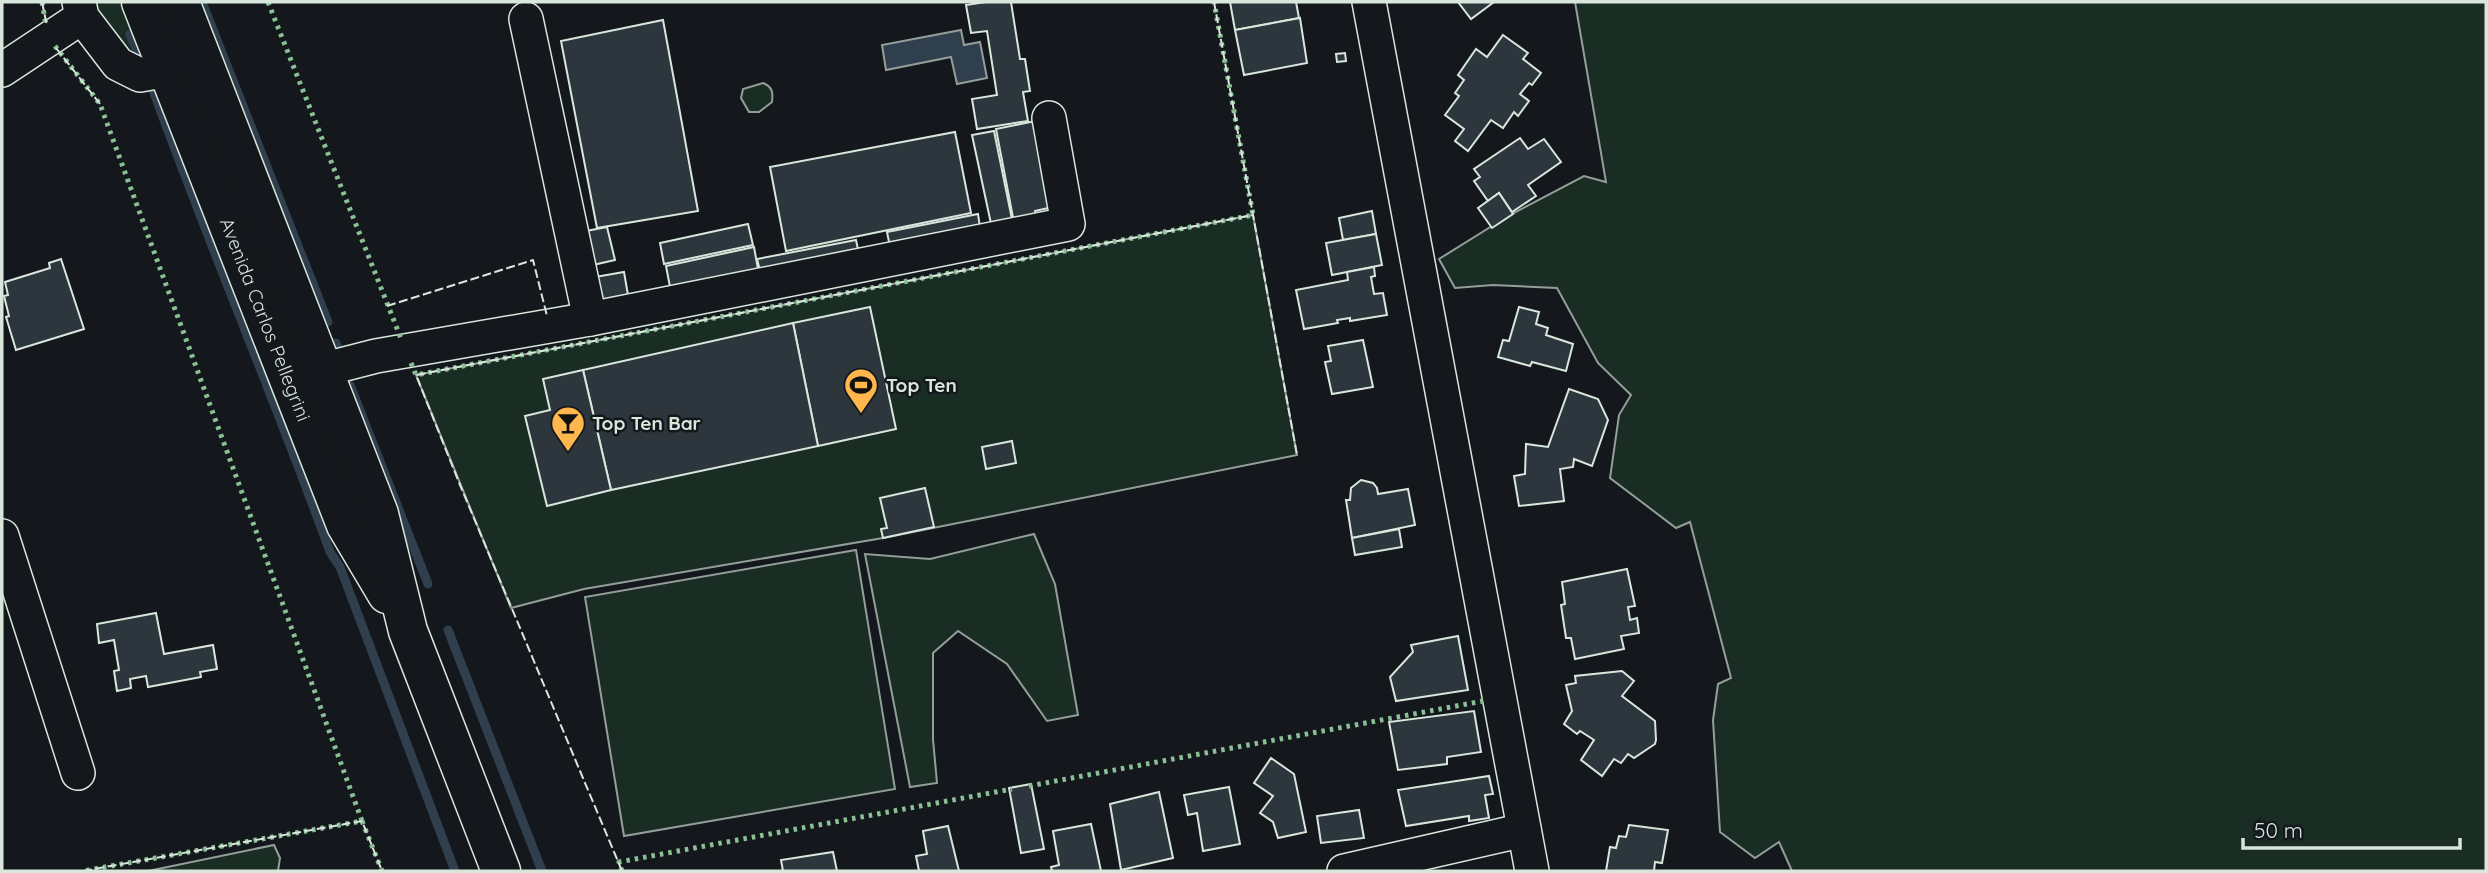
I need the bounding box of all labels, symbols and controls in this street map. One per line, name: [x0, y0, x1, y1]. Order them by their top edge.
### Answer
street label: Avenida Carlos Pellegrini: [215, 214, 316, 425]
sports icon: Top Ten: [842, 366, 880, 415]
place label: Top Ten: [886, 373, 957, 397]
bar icon: Top Ten Bar: [549, 404, 587, 453]
place label: Top Ten Bar: [592, 411, 701, 435]
scale bar: [2243, 806, 2460, 850]
text: 50 m: [2254, 817, 2303, 843]

